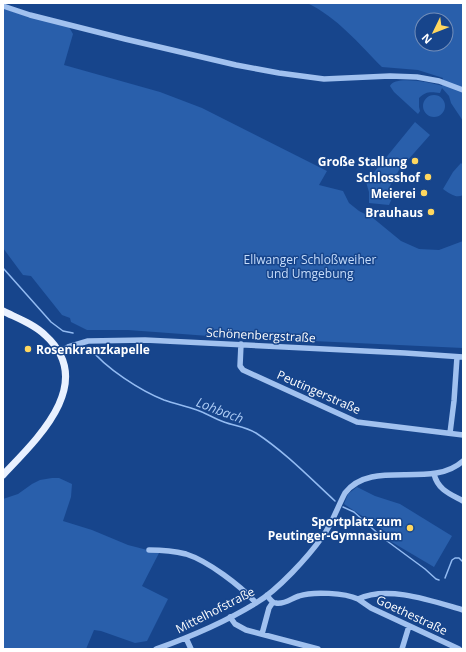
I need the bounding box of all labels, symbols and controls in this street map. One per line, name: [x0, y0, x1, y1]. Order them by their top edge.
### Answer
north arrow: [414, 12, 454, 52]
text: N: [418, 31, 435, 48]
place label: Große Stallung: [318, 153, 407, 170]
marker: Große Stallung: [410, 156, 420, 166]
place label: Schlosshof: [356, 169, 421, 186]
marker: Schlosshof: [423, 172, 433, 182]
place label: Meierei: [371, 185, 416, 202]
marker: Meierei: [419, 188, 429, 198]
place label: Brauhaus: [365, 204, 423, 221]
marker: Brauhaus: [426, 207, 436, 217]
park label: Ellwanger Schloßweiher und Umgebung: [244, 251, 376, 282]
street label: Schönenbergstraße: [206, 324, 316, 346]
place label: Rosenkranzkapelle: [36, 341, 150, 358]
marker: Rosenkranzkapelle: [23, 344, 33, 354]
street label: Peutingerstraße: [274, 366, 364, 418]
water label: Lohbach: [194, 393, 246, 427]
place label: Sportplatz zum Peutinger-Gymnasium: [268, 513, 402, 544]
marker: Sportplatz zum Peutinger-Gymnasium: [405, 523, 415, 533]
street label: Mittelhofstraße: [173, 583, 258, 637]
street label: Goethestraße: [374, 591, 451, 639]

